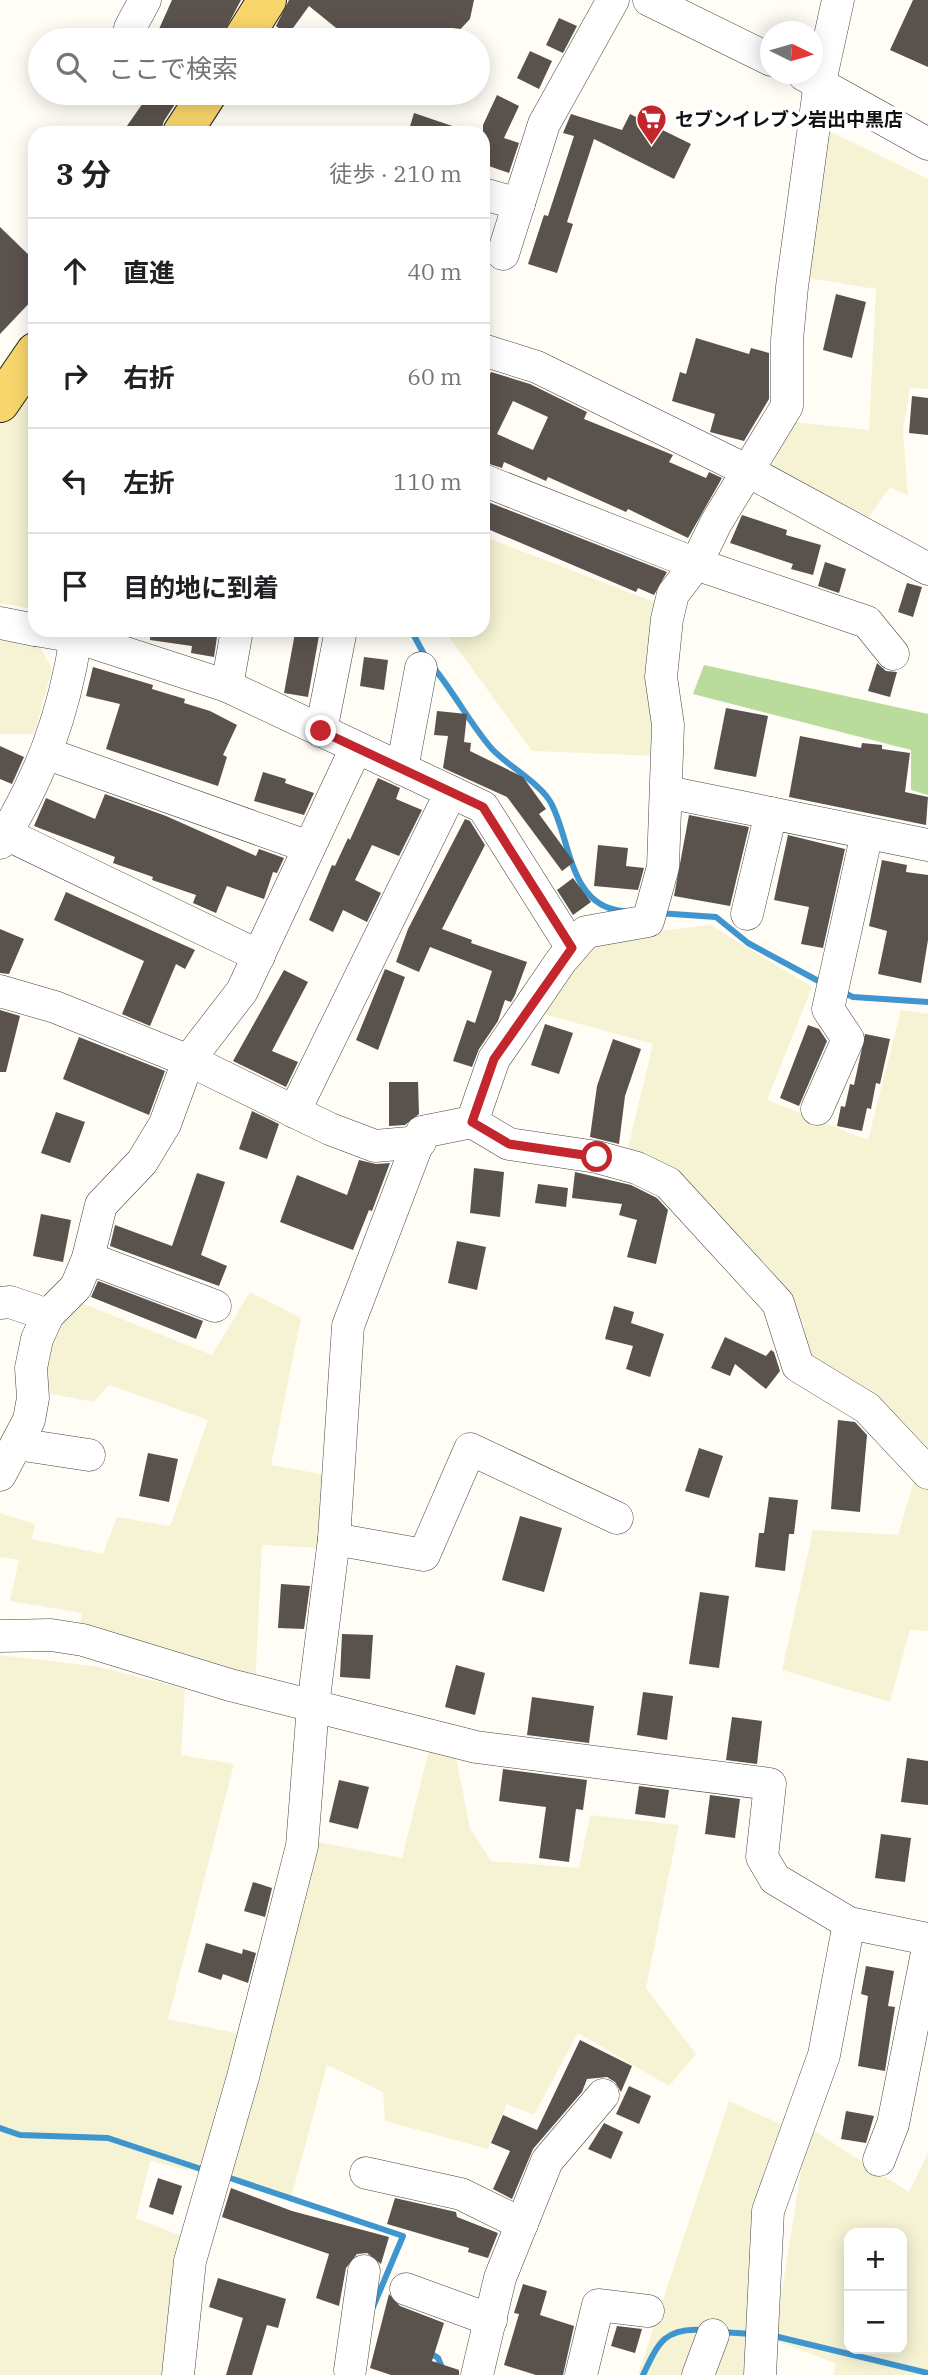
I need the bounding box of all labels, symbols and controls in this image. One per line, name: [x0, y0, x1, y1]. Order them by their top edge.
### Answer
north arrow: [760, 21, 823, 84]
search box: [28, 28, 490, 105]
icon: search: [52, 48, 90, 86]
text: ここで検索: [108, 51, 238, 85]
supermarket icon: セブンイレブン岩出中黒店: [635, 102, 669, 146]
place label: セブンイレブン岩出中黒店: [675, 107, 903, 131]
text: 3 分: [56, 154, 111, 193]
text: 徒歩 · 210 m: [329, 158, 462, 188]
icon: ahead: [56, 252, 94, 290]
text: 直進: [123, 255, 175, 289]
text: 40 m: [407, 256, 462, 286]
icon: right: [56, 357, 94, 395]
text: 右折: [123, 360, 175, 394]
text: 60 m: [407, 361, 462, 391]
icon: left: [56, 462, 94, 500]
text: 左折: [123, 465, 175, 499]
text: 110 m: [393, 466, 462, 496]
icon: arrive: [56, 567, 94, 605]
text: 目的地に到着: [123, 570, 279, 604]
route end: [305, 715, 336, 746]
route start: [581, 1141, 612, 1172]
map controls: [844, 2228, 907, 2354]
button: +: [844, 2228, 907, 2291]
button: −: [844, 2291, 907, 2354]

